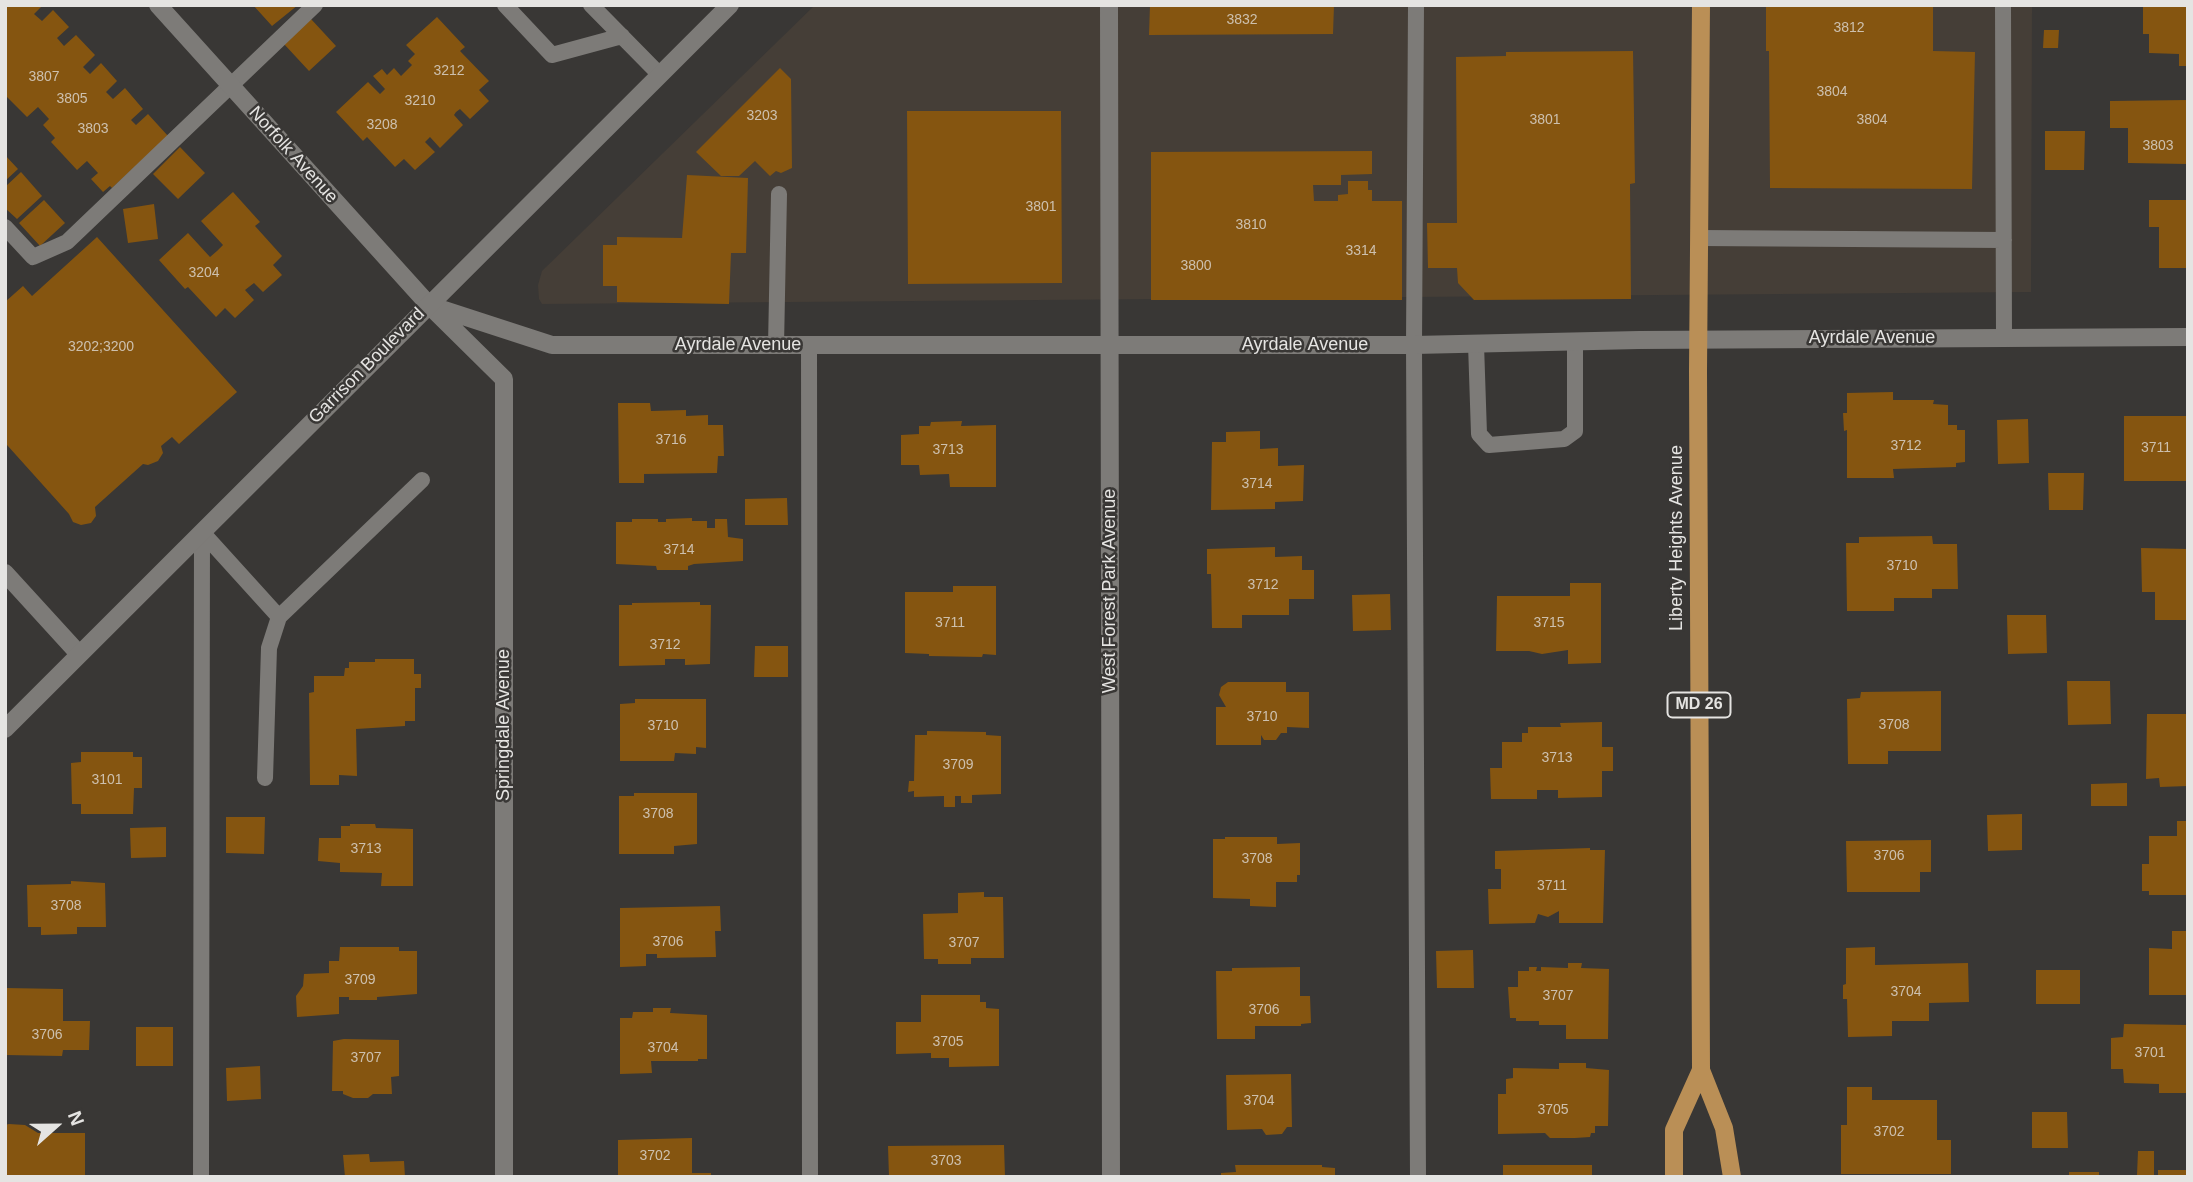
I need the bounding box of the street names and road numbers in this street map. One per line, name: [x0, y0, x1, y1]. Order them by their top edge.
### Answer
street label: Norfolk Avenue: [244, 102, 342, 208]
street label: Garrison Boulevard: [305, 304, 429, 428]
street label: Ayrdale Avenue: [1809, 327, 1935, 349]
street label: Ayrdale Avenue: [675, 334, 801, 356]
street label: Ayrdale Avenue: [1242, 334, 1368, 356]
street label: Liberty Heights Avenue: [1666, 445, 1688, 631]
street label: West Forest Park Avenue: [1099, 489, 1121, 693]
street label: Springdale Avenue: [493, 649, 515, 801]
road number: MD 26: [1668, 692, 1730, 718]

